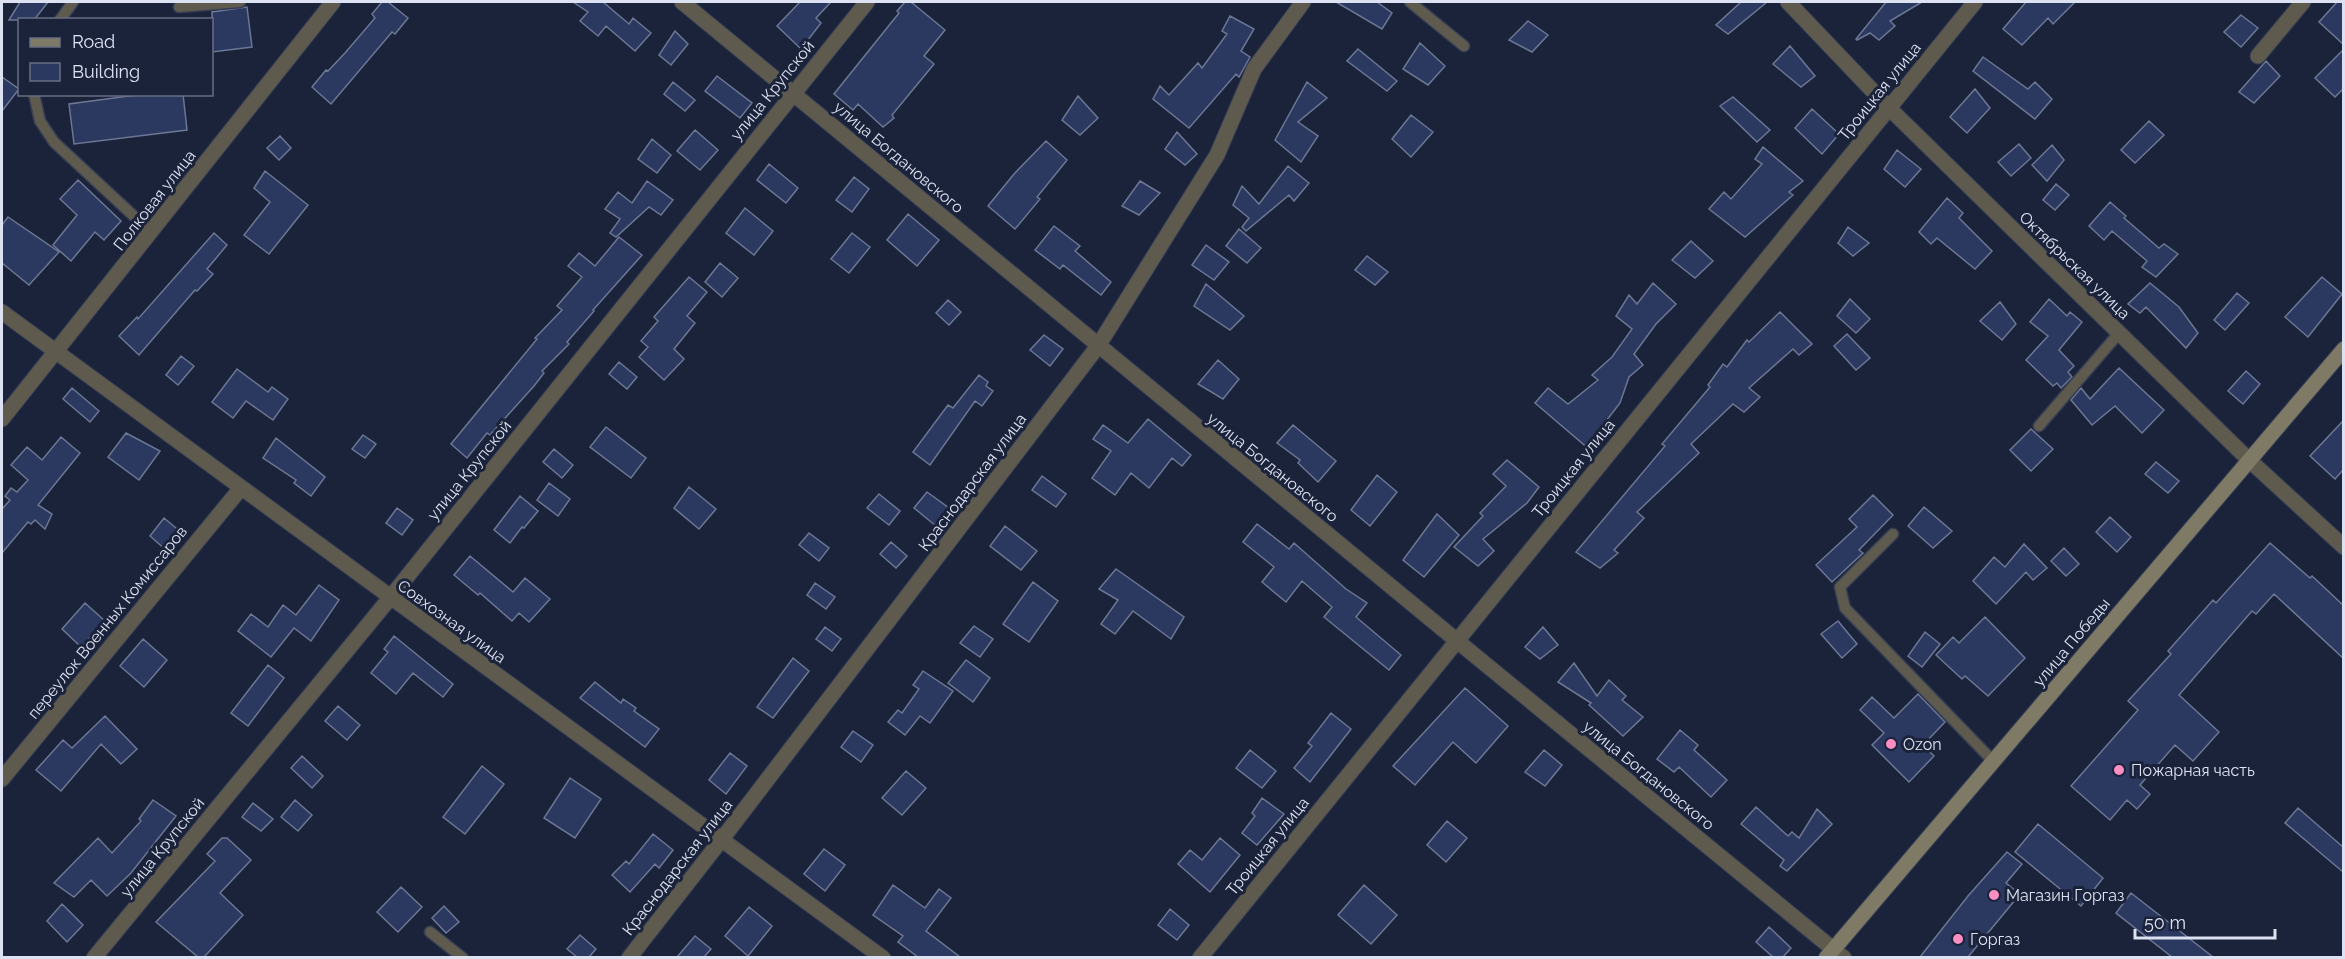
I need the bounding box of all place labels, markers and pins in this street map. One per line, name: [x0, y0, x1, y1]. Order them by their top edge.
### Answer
place label: Ozon: [1903, 735, 1942, 754]
marker: Ozon: [1884, 737, 1898, 751]
place label: Пожарная часть: [2131, 761, 2255, 780]
marker: Пожарная часть: [2112, 763, 2126, 777]
place label: Магазин Горгаз: [2006, 886, 2124, 905]
marker: Магазин Горгаз: [1987, 888, 2001, 902]
place label: Горгаз: [1970, 930, 2020, 949]
marker: Горгаз: [1951, 932, 1965, 946]

